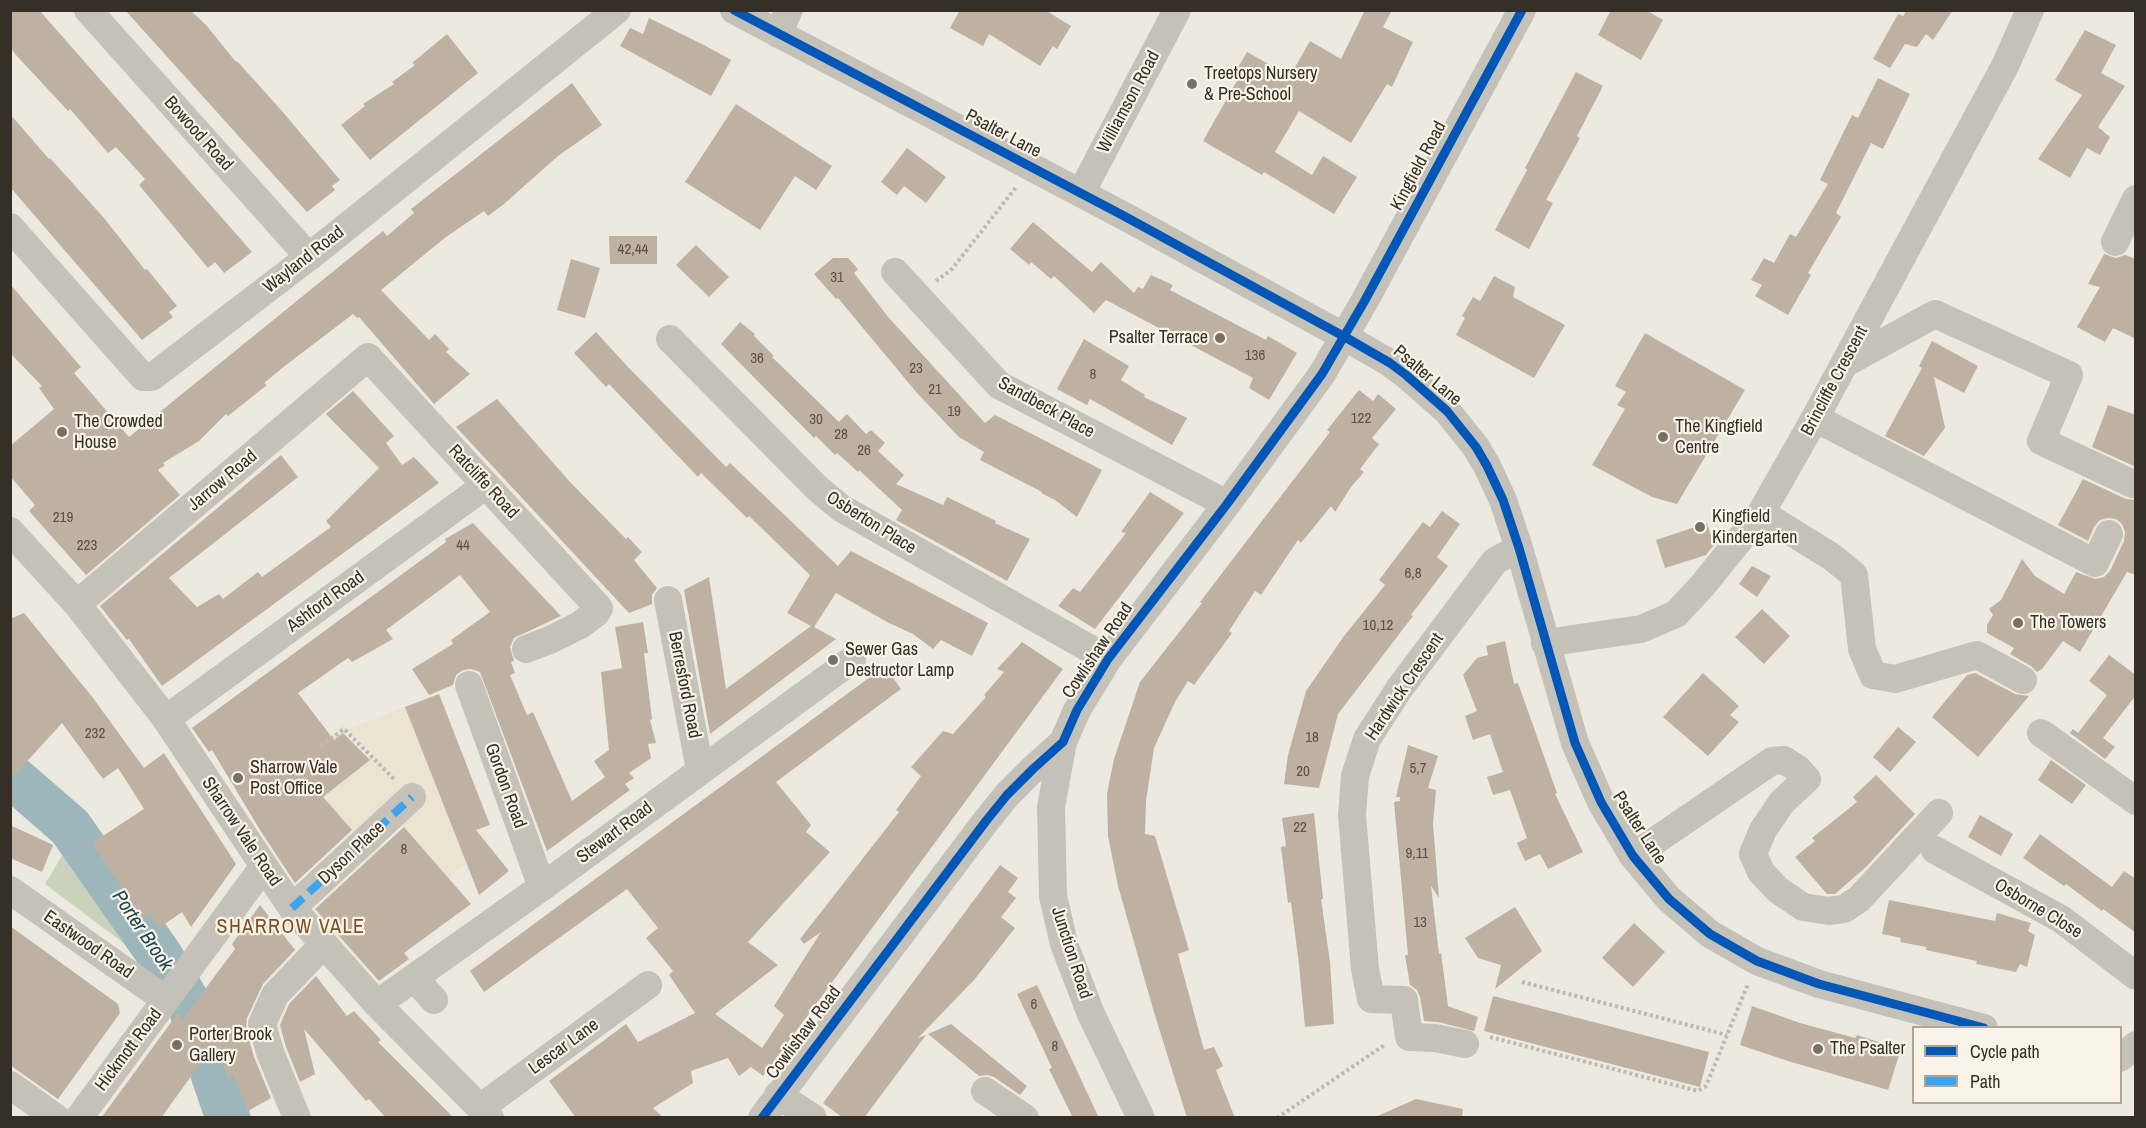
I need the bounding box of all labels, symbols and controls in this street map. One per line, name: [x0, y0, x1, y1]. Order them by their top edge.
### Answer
street label: Williamson Road: [1093, 47, 1165, 157]
place label: Treetops Nursery & Pre-School: [1204, 63, 1317, 106]
marker: Treetops Nursery & Pre-School: [1185, 77, 1199, 91]
street label: Bowood Road: [159, 92, 237, 176]
street label: Psalter Lane: [961, 105, 1045, 163]
street label: Kingfield Road: [1387, 118, 1451, 214]
street label: Wayland Road: [259, 222, 349, 298]
house number: 42,44: [618, 241, 648, 259]
house number: 31: [830, 269, 844, 287]
street label: Brincliffe Crescent: [1797, 322, 1873, 440]
place label: Psalter Terrace: [1109, 327, 1208, 349]
marker: Psalter Terrace: [1213, 331, 1227, 345]
street label: Psalter Lane: [1388, 341, 1466, 411]
house number: 136: [1245, 347, 1265, 365]
house number: 36: [750, 350, 764, 368]
house number: 23: [909, 360, 923, 378]
house number: 8: [1090, 366, 1096, 384]
street label: Sandbeck Place: [994, 373, 1098, 443]
house number: 21: [928, 381, 942, 399]
house number: 19: [947, 403, 961, 421]
house number: 122: [1351, 410, 1371, 428]
place label: The Crowded House: [74, 411, 163, 454]
house number: 30: [809, 411, 823, 429]
place label: The Kingfield Centre: [1675, 416, 1763, 458]
marker: The Crowded House: [55, 425, 69, 439]
house number: 28: [834, 426, 848, 444]
marker: The Kingfield Centre: [1656, 430, 1670, 444]
street label: Ratcliffe Road: [443, 441, 523, 523]
house number: 26: [857, 442, 871, 460]
street label: Jarrow Road: [184, 446, 262, 516]
street label: Osberton Place: [822, 487, 920, 559]
place label: Kingfield Kindergarten: [1712, 506, 1797, 548]
house number: 219: [53, 509, 73, 527]
marker: Kingfield Kindergarten: [1693, 520, 1707, 534]
house number: 223: [77, 537, 97, 555]
house number: 44: [456, 537, 470, 555]
house number: 6,8: [1404, 565, 1422, 583]
street label: Ashford Road: [283, 567, 369, 637]
street label: Cowlishaw Road: [1058, 599, 1138, 703]
place label: The Towers: [2030, 612, 2106, 634]
marker: The Towers: [2011, 616, 2025, 630]
house number: 10,12: [1363, 617, 1393, 635]
street label: Hardwick Crescent: [1361, 629, 1449, 745]
street label: Berresford Road: [663, 630, 705, 740]
place label: Sewer Gas Destructor Lamp: [845, 639, 954, 682]
marker: Sewer Gas Destructor Lamp: [826, 653, 840, 667]
house number: 232: [85, 725, 105, 743]
house number: 18: [1305, 729, 1319, 747]
street label: Gordon Road: [480, 741, 530, 831]
place label: Sharrow Vale Post Office: [250, 757, 338, 800]
house number: 5,7: [1409, 760, 1427, 778]
house number: 20: [1296, 763, 1310, 781]
marker: Sharrow Vale Post Office: [231, 771, 245, 785]
street label: Sharrow Vale Road: [197, 773, 285, 891]
street label: Psalter Lane: [1607, 787, 1671, 869]
street label: Stewart Road: [573, 797, 657, 869]
street label: Dyson Place: [314, 817, 390, 889]
house number: 22: [1293, 819, 1307, 837]
house number: 8: [401, 841, 407, 859]
house number: 9,11: [1405, 845, 1429, 863]
street label: Osborne Close: [1990, 874, 2086, 944]
water label: Porter Brook: [106, 886, 178, 976]
street label: Junction Road: [1046, 904, 1096, 1002]
street label: Eastwood Road: [39, 906, 137, 984]
house number: 13: [1413, 914, 1427, 932]
district label: SHARROW VALE: [217, 916, 365, 940]
street label: Cowlishaw Road: [762, 982, 846, 1084]
house number: 6: [1031, 996, 1037, 1014]
street label: Hickmott Road: [91, 1005, 167, 1095]
street label: Lescar Lane: [525, 1014, 603, 1080]
place label: Porter Brook Gallery: [189, 1024, 272, 1066]
legend: [1912, 1026, 2122, 1104]
marker: Porter Brook Gallery: [170, 1038, 184, 1052]
house number: 8: [1052, 1038, 1058, 1056]
place label: The Psalter: [1830, 1038, 1905, 1060]
text: Cycle path: [1970, 1039, 2040, 1064]
marker: The Psalter: [1811, 1042, 1825, 1056]
text: Path: [1970, 1069, 2000, 1094]

